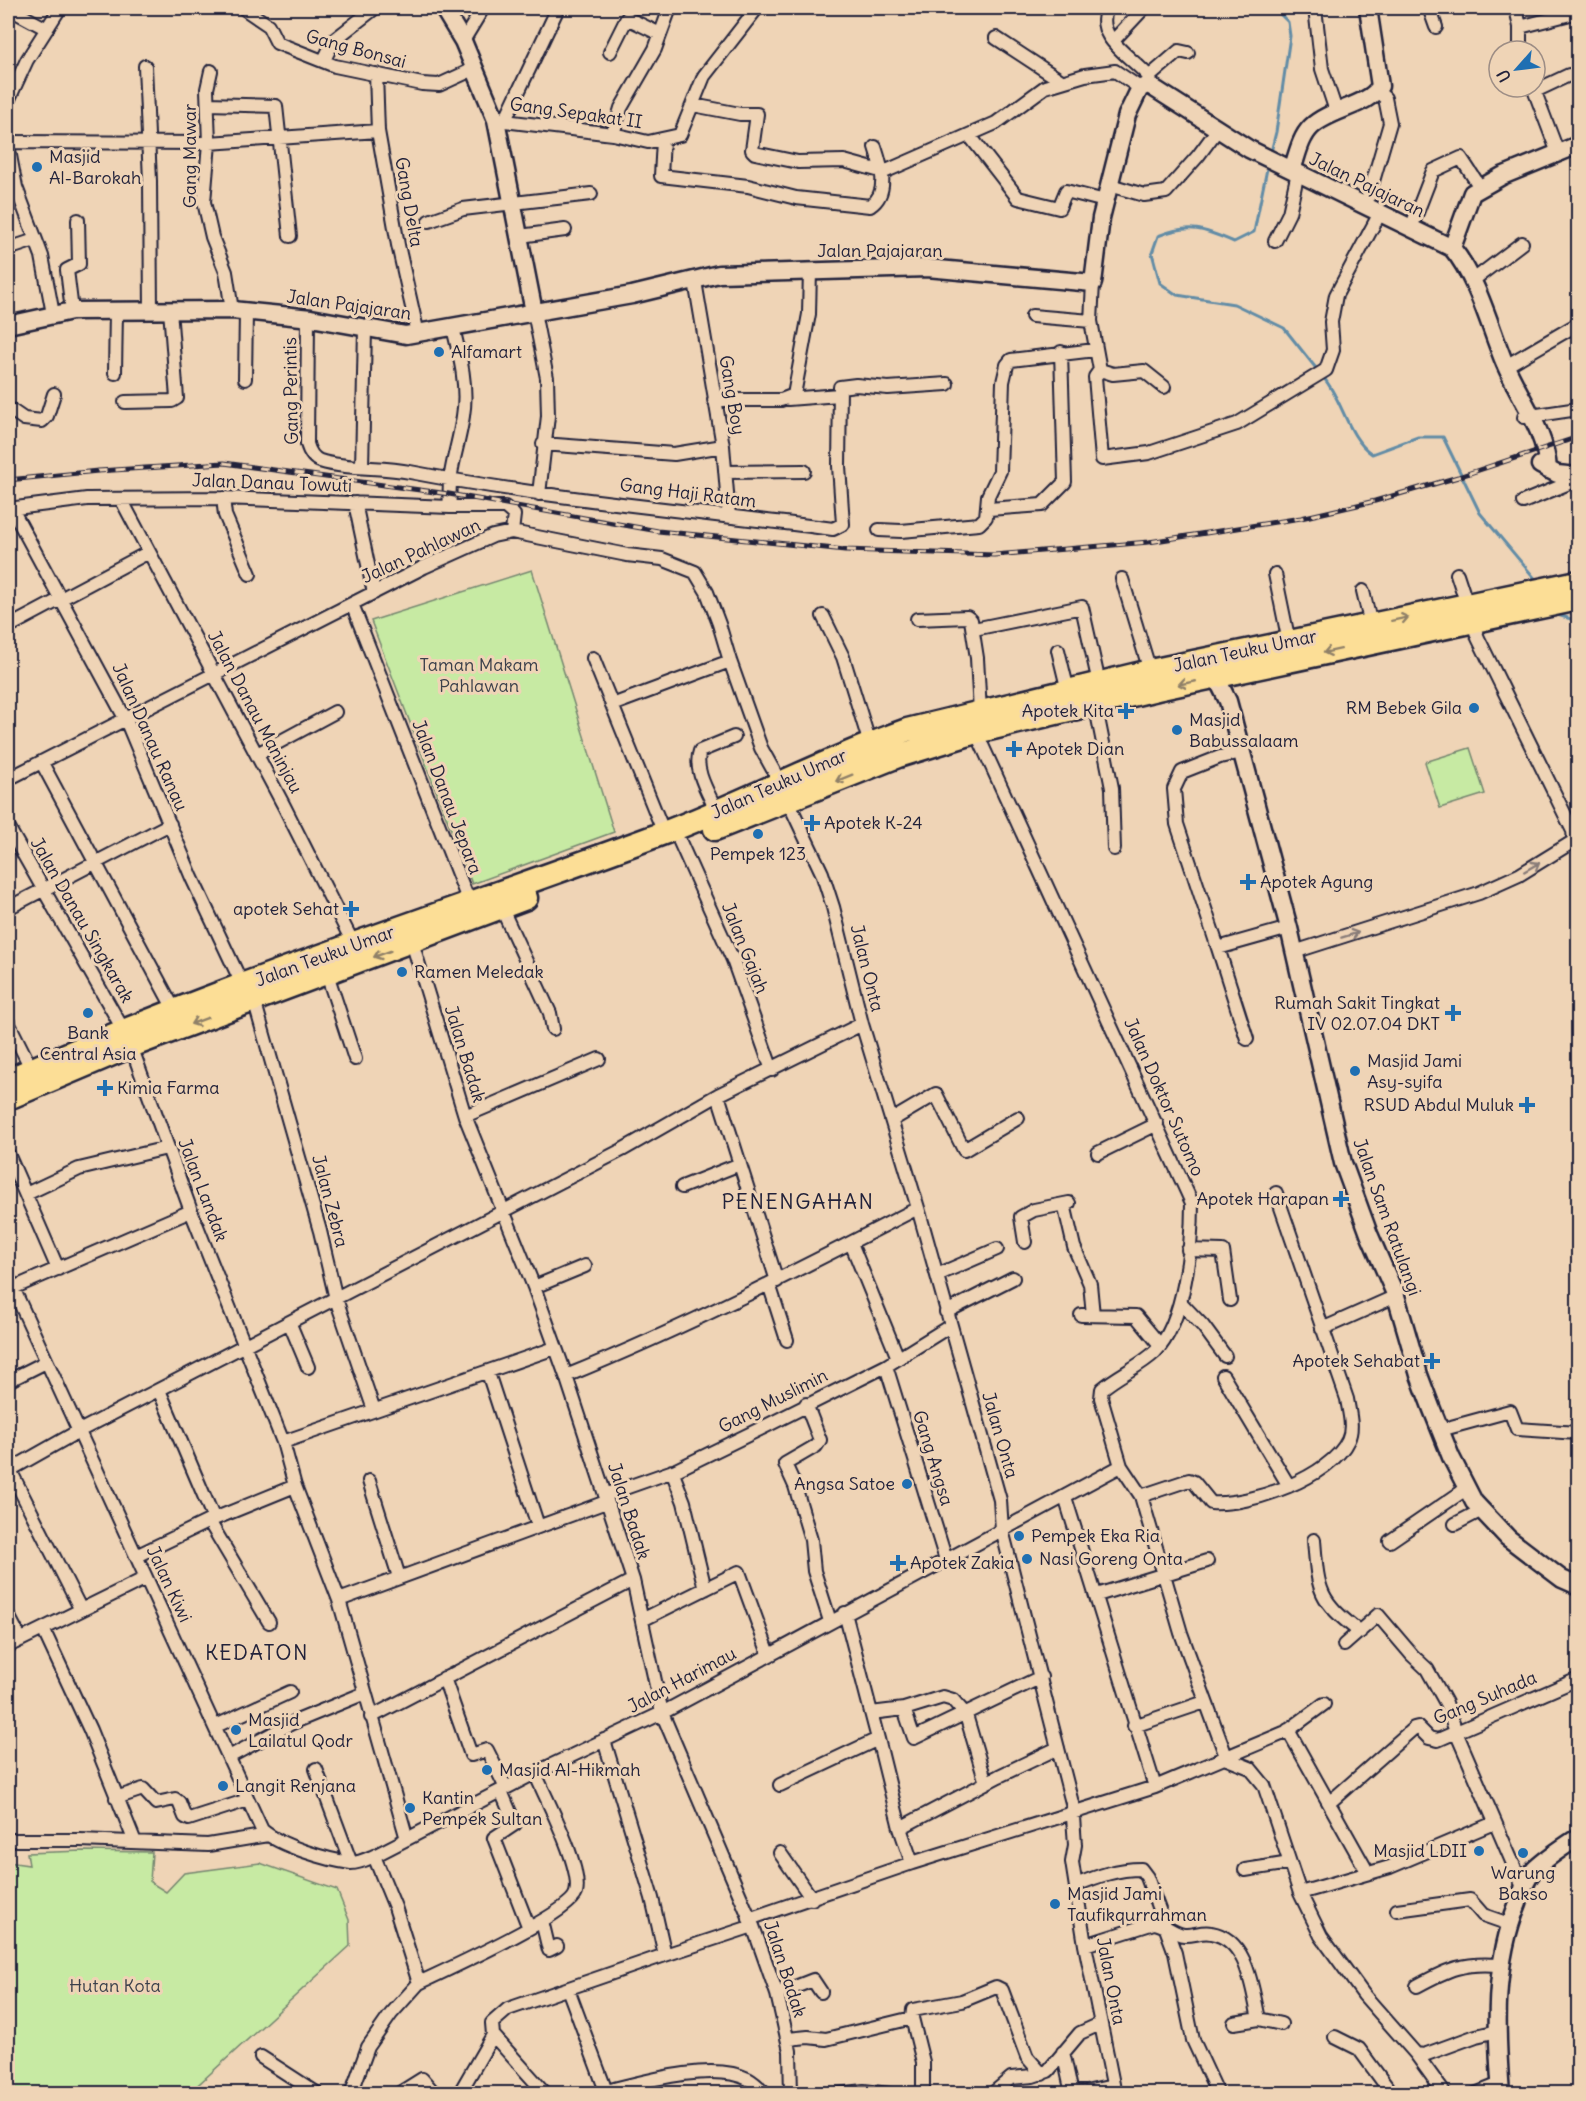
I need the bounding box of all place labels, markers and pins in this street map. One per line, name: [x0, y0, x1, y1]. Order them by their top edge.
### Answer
place label: Masjid Al-Barokah: [49, 145, 141, 189]
marker: Masjid Al-Barokah: [30, 160, 44, 174]
place label: Alfamart: [451, 340, 522, 363]
marker: Alfamart: [432, 345, 446, 359]
place label: RM Bebek Gila: [1346, 696, 1462, 719]
place label: Apotek Kita: [1022, 699, 1114, 722]
marker: RM Bebek Gila: [1467, 701, 1481, 715]
marker: Apotek Kita: [1119, 704, 1133, 718]
place label: Masjid Babussalaam: [1189, 708, 1299, 752]
marker: Masjid Babussalaam: [1170, 723, 1184, 737]
place label: Apotek Dian: [1026, 737, 1124, 760]
marker: Apotek Dian: [1007, 742, 1021, 756]
place label: Apotek K-24: [824, 811, 923, 834]
marker: Apotek K-24: [805, 816, 819, 830]
marker: Pempek 123: [751, 827, 765, 841]
place label: Pempek 123: [710, 842, 806, 865]
place label: Apotek Agung: [1260, 870, 1373, 893]
marker: Apotek Agung: [1241, 875, 1255, 889]
place label: apotek Sehat: [233, 897, 339, 920]
marker: apotek Sehat: [344, 902, 358, 916]
place label: Ramen Meledak: [414, 960, 544, 983]
marker: Ramen Meledak: [395, 965, 409, 979]
place label: Rumah Sakit Tingkat IV 02.07.04 DKT: [1274, 991, 1440, 1035]
marker: Rumah Sakit Tingkat IV 02.07.04 DKT: [1444, 1004, 1462, 1022]
marker: Bank Central Asia: [81, 1006, 95, 1020]
place label: Bank Central Asia: [39, 1021, 137, 1065]
place label: Masjid Jami Asy-syifa: [1367, 1049, 1462, 1093]
marker: Masjid Jami Asy-syifa: [1348, 1064, 1362, 1078]
place label: Kimia Farma: [117, 1076, 220, 1099]
marker: Kimia Farma: [98, 1081, 112, 1095]
place label: RSUD Abdul Muluk: [1364, 1093, 1514, 1116]
marker: RSUD Abdul Muluk: [1518, 1096, 1536, 1114]
place label: Apotek Harapan: [1197, 1187, 1329, 1210]
marker: Apotek Harapan: [1334, 1192, 1348, 1206]
place label: Apotek Sehabat: [1293, 1349, 1420, 1372]
marker: Apotek Sehabat: [1425, 1354, 1439, 1368]
place label: Angsa Satoe: [794, 1472, 895, 1495]
marker: Angsa Satoe: [900, 1477, 914, 1491]
place label: Pempek Eka Ria: [1031, 1524, 1160, 1547]
marker: Pempek Eka Ria: [1012, 1529, 1026, 1543]
place label: Nasi Goreng Onta: [1039, 1547, 1183, 1570]
place label: Apotek Zakia: [910, 1551, 1015, 1574]
marker: Nasi Goreng Onta: [1020, 1552, 1034, 1566]
marker: Apotek Zakia: [891, 1556, 905, 1570]
place label: Masjid Lailatul Qodr: [248, 1708, 353, 1752]
marker: Masjid Lailatul Qodr: [229, 1723, 243, 1737]
place label: Masjid Al-Hikmah: [499, 1758, 641, 1781]
marker: Masjid Al-Hikmah: [480, 1763, 494, 1777]
place label: Langit Renjana: [235, 1774, 356, 1797]
marker: Langit Renjana: [216, 1779, 230, 1793]
place label: Kantin Pempek Sultan: [422, 1786, 542, 1830]
marker: Kantin Pempek Sultan: [403, 1801, 417, 1815]
place label: Masjid LDII: [1373, 1839, 1467, 1862]
marker: Masjid LDII: [1472, 1844, 1486, 1858]
marker: Warung Bakso: [1516, 1846, 1530, 1860]
place label: Warung Bakso: [1491, 1861, 1555, 1905]
place label: Masjid Jami Taufikqurrahman: [1067, 1882, 1207, 1926]
marker: Masjid Jami Taufikqurrahman: [1048, 1897, 1062, 1911]

